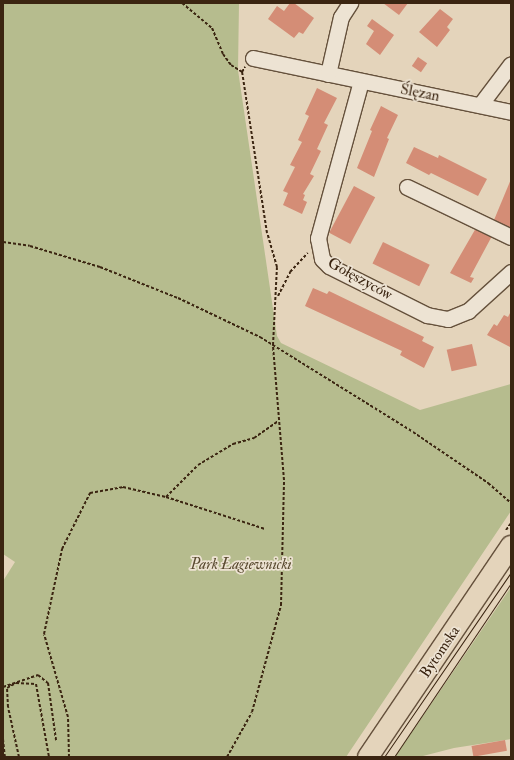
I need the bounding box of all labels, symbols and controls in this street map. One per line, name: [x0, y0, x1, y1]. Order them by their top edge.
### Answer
street label: Ślęzan: [399, 80, 441, 106]
street label: Gołęszyców: [325, 254, 395, 304]
park label: Park Łagiewnicki: [190, 556, 292, 574]
street label: Bytomska: [416, 623, 464, 681]

